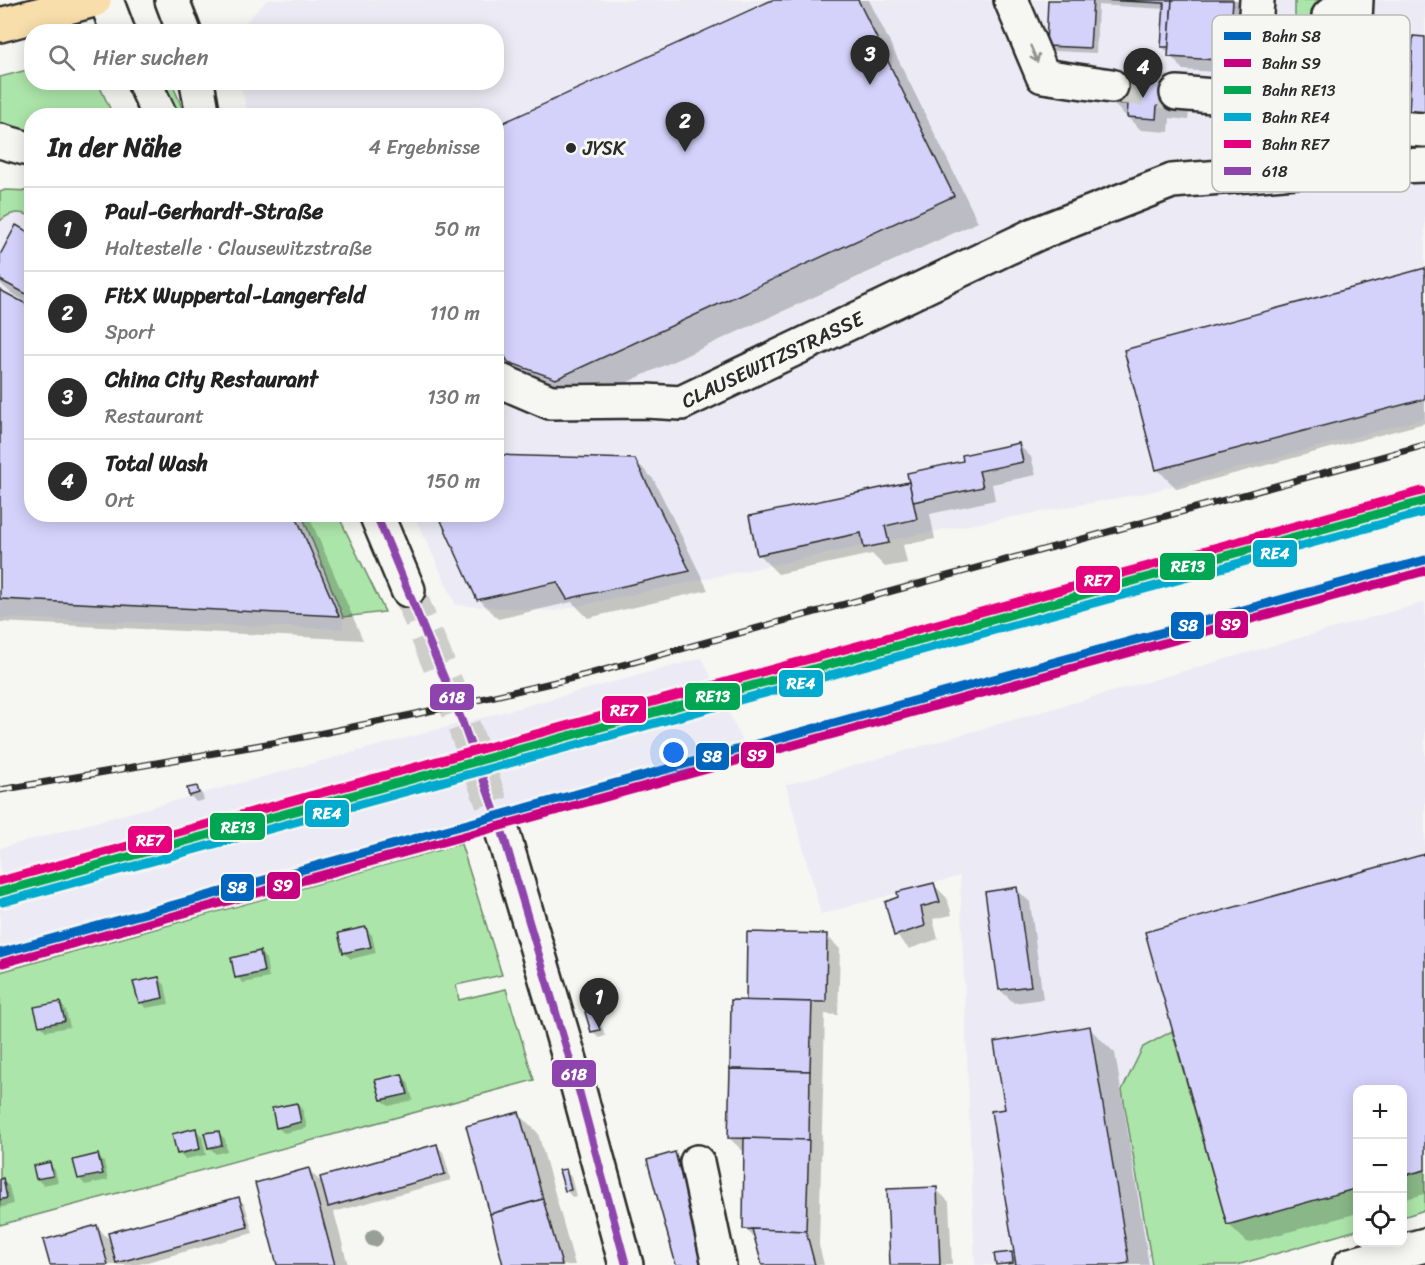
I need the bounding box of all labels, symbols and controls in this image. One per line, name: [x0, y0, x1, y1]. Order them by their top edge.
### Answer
legend: [1212, 15, 1410, 192]
text: Bahn S8: [1262, 22, 1321, 51]
search box: [24, 24, 504, 90]
pin: 3: [850, 36, 890, 85]
text: Hier suchen: [93, 38, 208, 77]
icon: search: [45, 41, 78, 74]
one-way arrow: [1029, 44, 1040, 62]
pin: 4: [1124, 48, 1162, 98]
text: Bahn S9: [1262, 49, 1321, 78]
text: Bahn RE13: [1262, 76, 1336, 105]
pin: 2: [666, 102, 704, 152]
text: Bahn RE4: [1262, 103, 1330, 132]
text: In der Nähe: [48, 124, 182, 170]
text: 4 Ergebnisse: [369, 130, 480, 165]
text: Bahn RE7: [1262, 130, 1330, 159]
place label: JYSK: [582, 131, 627, 166]
marker: JYSK: [564, 141, 578, 155]
text: 618: [1262, 157, 1288, 186]
text: Paul-Gerhardt-Straße: [105, 192, 323, 231]
text: 1: [63, 212, 72, 247]
text: 50 m: [435, 212, 480, 247]
text: Haltestelle · Clausewitzstraße: [105, 231, 372, 266]
text: FitX Wuppertal-Langerfeld: [105, 276, 365, 315]
text: 2: [62, 296, 73, 331]
text: 110 m: [430, 296, 480, 331]
street label: CLAUSEWITZSTRASSE: [676, 301, 871, 418]
text: Sport: [105, 315, 155, 350]
text: China City Restaurant: [105, 360, 318, 399]
text: 3: [62, 380, 73, 415]
text: 130 m: [427, 380, 480, 415]
text: Restaurant: [105, 399, 204, 434]
text: Total Wash: [105, 444, 208, 483]
text: 4: [61, 464, 74, 499]
text: 150 m: [426, 464, 480, 499]
text: Ort: [105, 483, 135, 518]
line badge: RE4: [1252, 539, 1298, 568]
text: RE4: [1260, 539, 1289, 568]
line badge: RE13: [1159, 552, 1216, 581]
text: RE13: [1170, 552, 1205, 581]
line badge: RE7: [1075, 565, 1121, 594]
text: RE7: [1083, 566, 1114, 595]
line badge: S9: [1214, 610, 1249, 639]
text: S9: [1220, 610, 1241, 639]
line badge: S8: [1170, 611, 1205, 640]
text: S8: [1177, 611, 1198, 640]
line badge: RE4: [778, 669, 824, 698]
text: RE4: [786, 669, 815, 698]
line badge: RE13: [684, 682, 741, 711]
text: RE13: [695, 682, 730, 711]
line badge: 618: [429, 683, 475, 711]
text: 618: [438, 683, 465, 712]
line badge: RE7: [601, 695, 647, 724]
text: RE7: [609, 696, 640, 725]
your location: [659, 738, 688, 767]
line badge: S9: [740, 741, 775, 769]
text: S9: [746, 741, 767, 770]
line badge: S8: [695, 742, 730, 771]
text: S8: [701, 742, 722, 771]
line badge: RE4: [304, 799, 350, 828]
text: RE4: [312, 799, 341, 828]
line badge: RE13: [209, 812, 266, 841]
text: RE13: [220, 813, 255, 842]
line badge: RE7: [127, 825, 173, 854]
text: RE7: [135, 826, 166, 855]
line badge: S9: [266, 871, 301, 900]
text: S9: [272, 871, 293, 900]
line badge: S8: [220, 873, 255, 902]
text: S8: [226, 873, 247, 902]
pin: 1: [580, 978, 618, 1028]
line badge: 618: [551, 1059, 597, 1088]
text: 618: [560, 1060, 587, 1089]
map controls: [1353, 1085, 1407, 1247]
button: +: [1353, 1085, 1407, 1139]
button: −: [1353, 1139, 1407, 1193]
button: locate: [1353, 1193, 1407, 1247]

